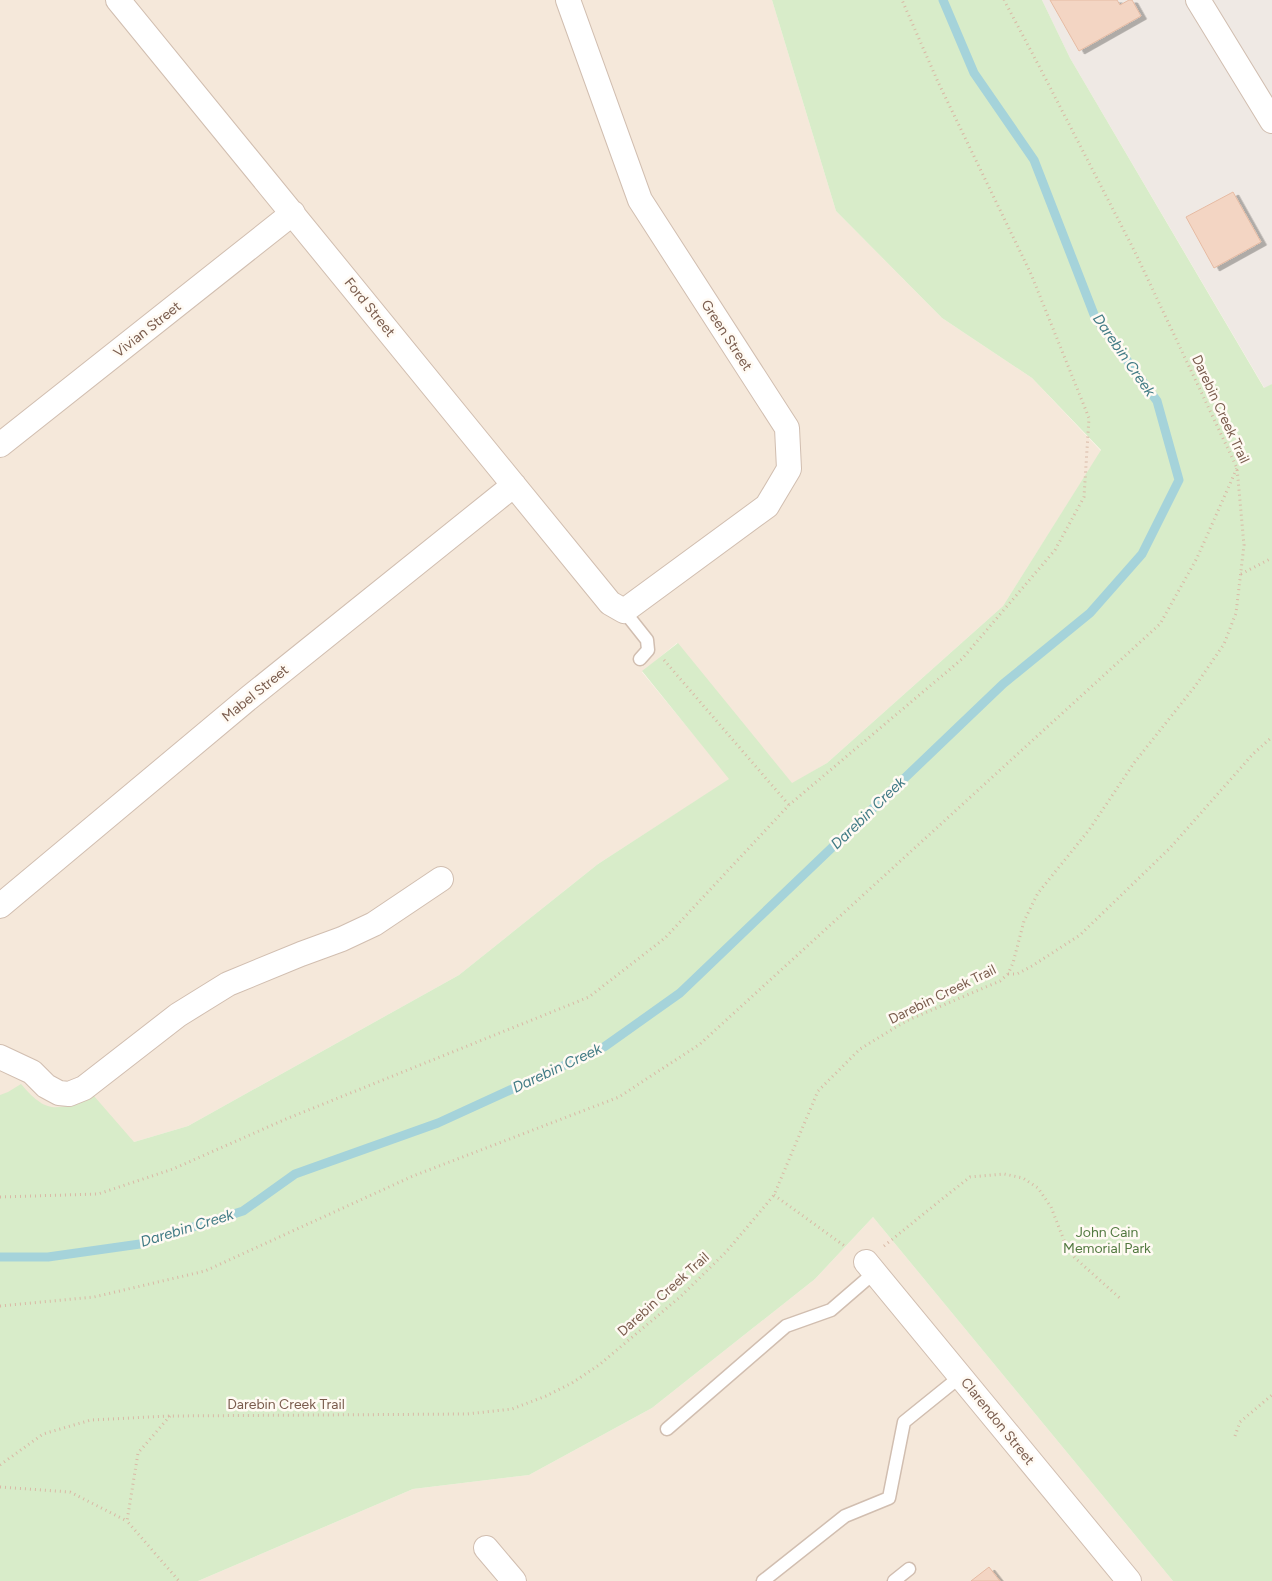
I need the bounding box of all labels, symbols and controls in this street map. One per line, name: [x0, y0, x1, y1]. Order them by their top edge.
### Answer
street label: Ford Street: [341, 274, 399, 340]
street label: Green Street: [697, 297, 756, 374]
street label: Vivian Street: [110, 298, 184, 361]
water label: Darebin Creek: [1089, 310, 1159, 400]
street label: Darebin Creek Trail: [1188, 352, 1253, 466]
street label: Mabel Street: [219, 661, 292, 725]
water label: Darebin Creek: [827, 773, 909, 853]
street label: Darebin Creek Trail: [886, 961, 999, 1028]
water label: Darebin Creek: [509, 1039, 605, 1097]
water label: Darebin Creek: [138, 1205, 236, 1251]
park label: John Cain Memorial Park: [1063, 1224, 1151, 1257]
street label: Darebin Creek Trail: [614, 1249, 713, 1340]
street label: Clarendon Street: [957, 1374, 1038, 1468]
street label: Darebin Creek Trail: [227, 1396, 345, 1413]

